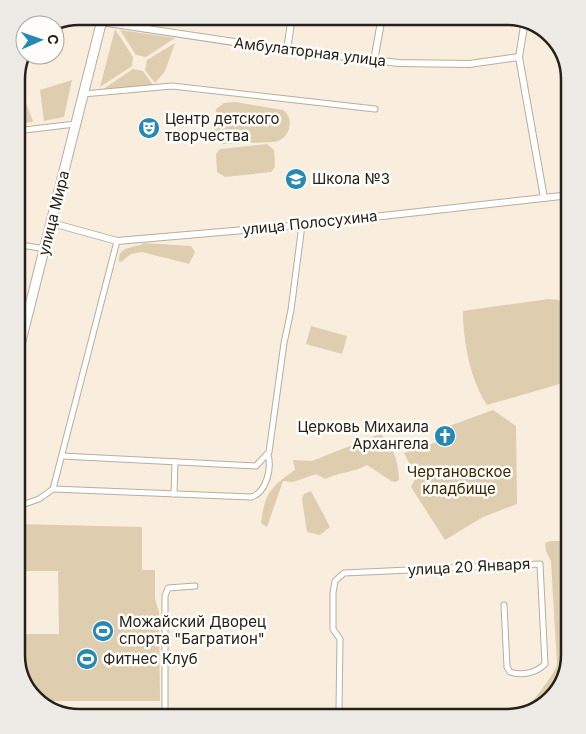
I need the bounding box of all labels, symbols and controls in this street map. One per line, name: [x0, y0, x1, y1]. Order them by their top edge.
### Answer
north arrow: [15, 15, 65, 65]
street label: Амбулаторная улица: [233, 33, 387, 70]
text: С: [45, 34, 62, 45]
place label: Центр детского творчества: [165, 109, 280, 145]
theatre icon: Центр детского творчества: [137, 116, 161, 140]
school or university icon: Школа №3: [284, 167, 308, 191]
street label: улица Мира: [34, 168, 73, 257]
place label: Школа №3: [312, 169, 390, 188]
street label: улица Полосухина: [241, 206, 378, 239]
place label: Церковь Михаила Архангела: [297, 417, 429, 453]
church icon: Церковь Михаила Архангела: [433, 424, 457, 448]
park label: Чертановское кладбище: [407, 462, 511, 498]
street label: улица 20 Января: [407, 554, 531, 579]
place label: Можайский Дворец спорта "Багратион": [119, 612, 266, 648]
sports icon: Можайский Дворец спорта "Багратион": [91, 619, 115, 643]
sports icon: Фитнес Клуб: [75, 647, 99, 671]
place label: Фитнес Клуб: [103, 649, 198, 668]

